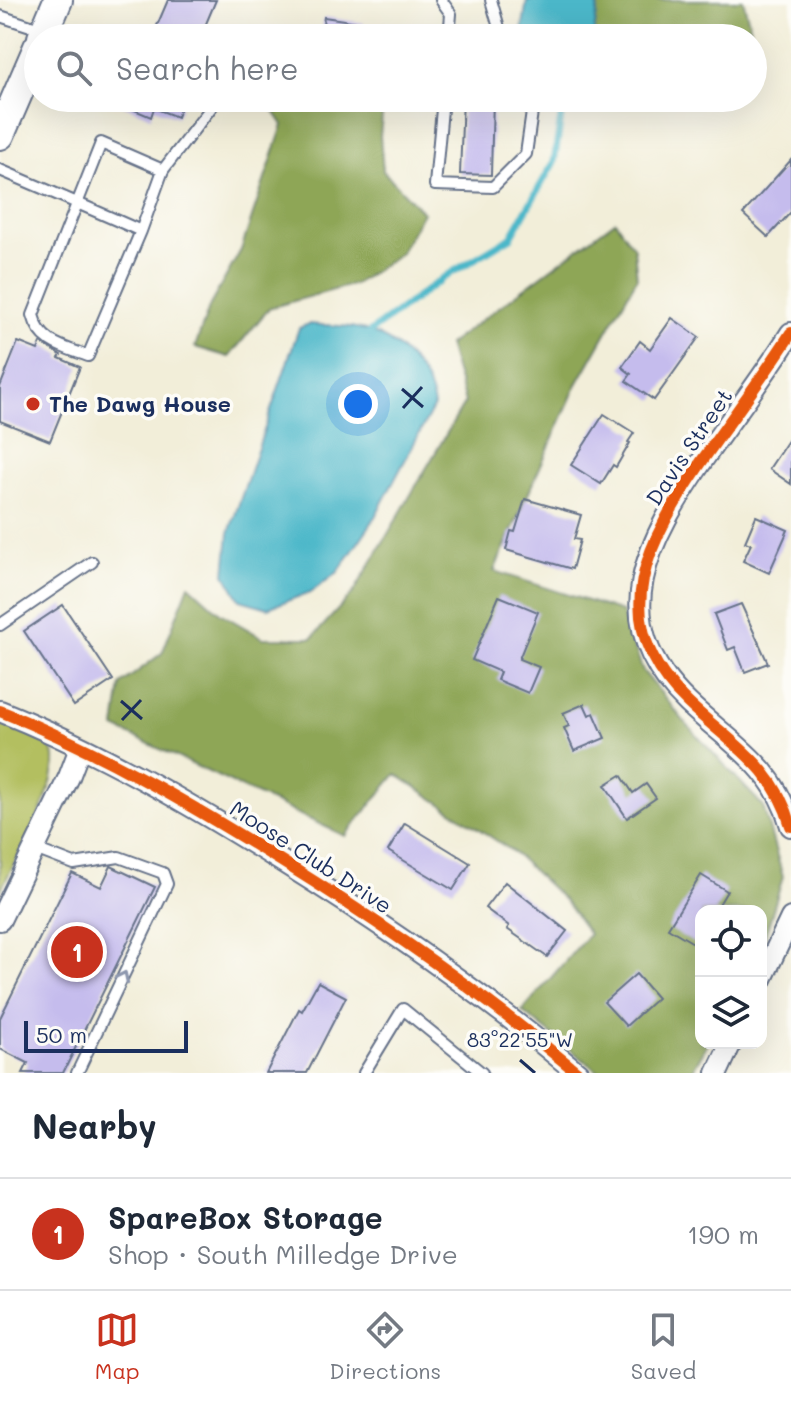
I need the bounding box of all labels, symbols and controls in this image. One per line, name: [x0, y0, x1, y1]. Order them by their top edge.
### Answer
search box: [24, 24, 767, 112]
icon: search: [52, 46, 96, 90]
text: Search here: [116, 48, 299, 88]
street label: Davis Street: [639, 383, 738, 511]
your location: [338, 384, 378, 424]
place label: The Dawg House: [49, 389, 231, 418]
marker: The Dawg House: [24, 395, 42, 413]
street label: Moose Club Drive: [225, 793, 398, 920]
map controls: [695, 905, 767, 1049]
button: locate: [695, 905, 767, 977]
pin: 1: [51, 922, 103, 982]
one-way arrow: [113, 971, 128, 986]
button: layers: [695, 977, 767, 1049]
scale bar: [24, 1017, 188, 1053]
text: 50 m: [36, 1020, 87, 1049]
text: 83°22'55"W: [467, 1026, 573, 1052]
text: Nearby: [32, 1103, 157, 1148]
text: SpareBox Storage: [108, 1197, 383, 1237]
text: 1: [52, 1217, 64, 1251]
text: 190 m: [687, 1217, 759, 1251]
text: Shop · South Milledge Drive: [108, 1237, 458, 1271]
tab: Map: [95, 1308, 140, 1385]
tab: Directions: [329, 1308, 441, 1385]
tab: Saved: [631, 1308, 696, 1385]

